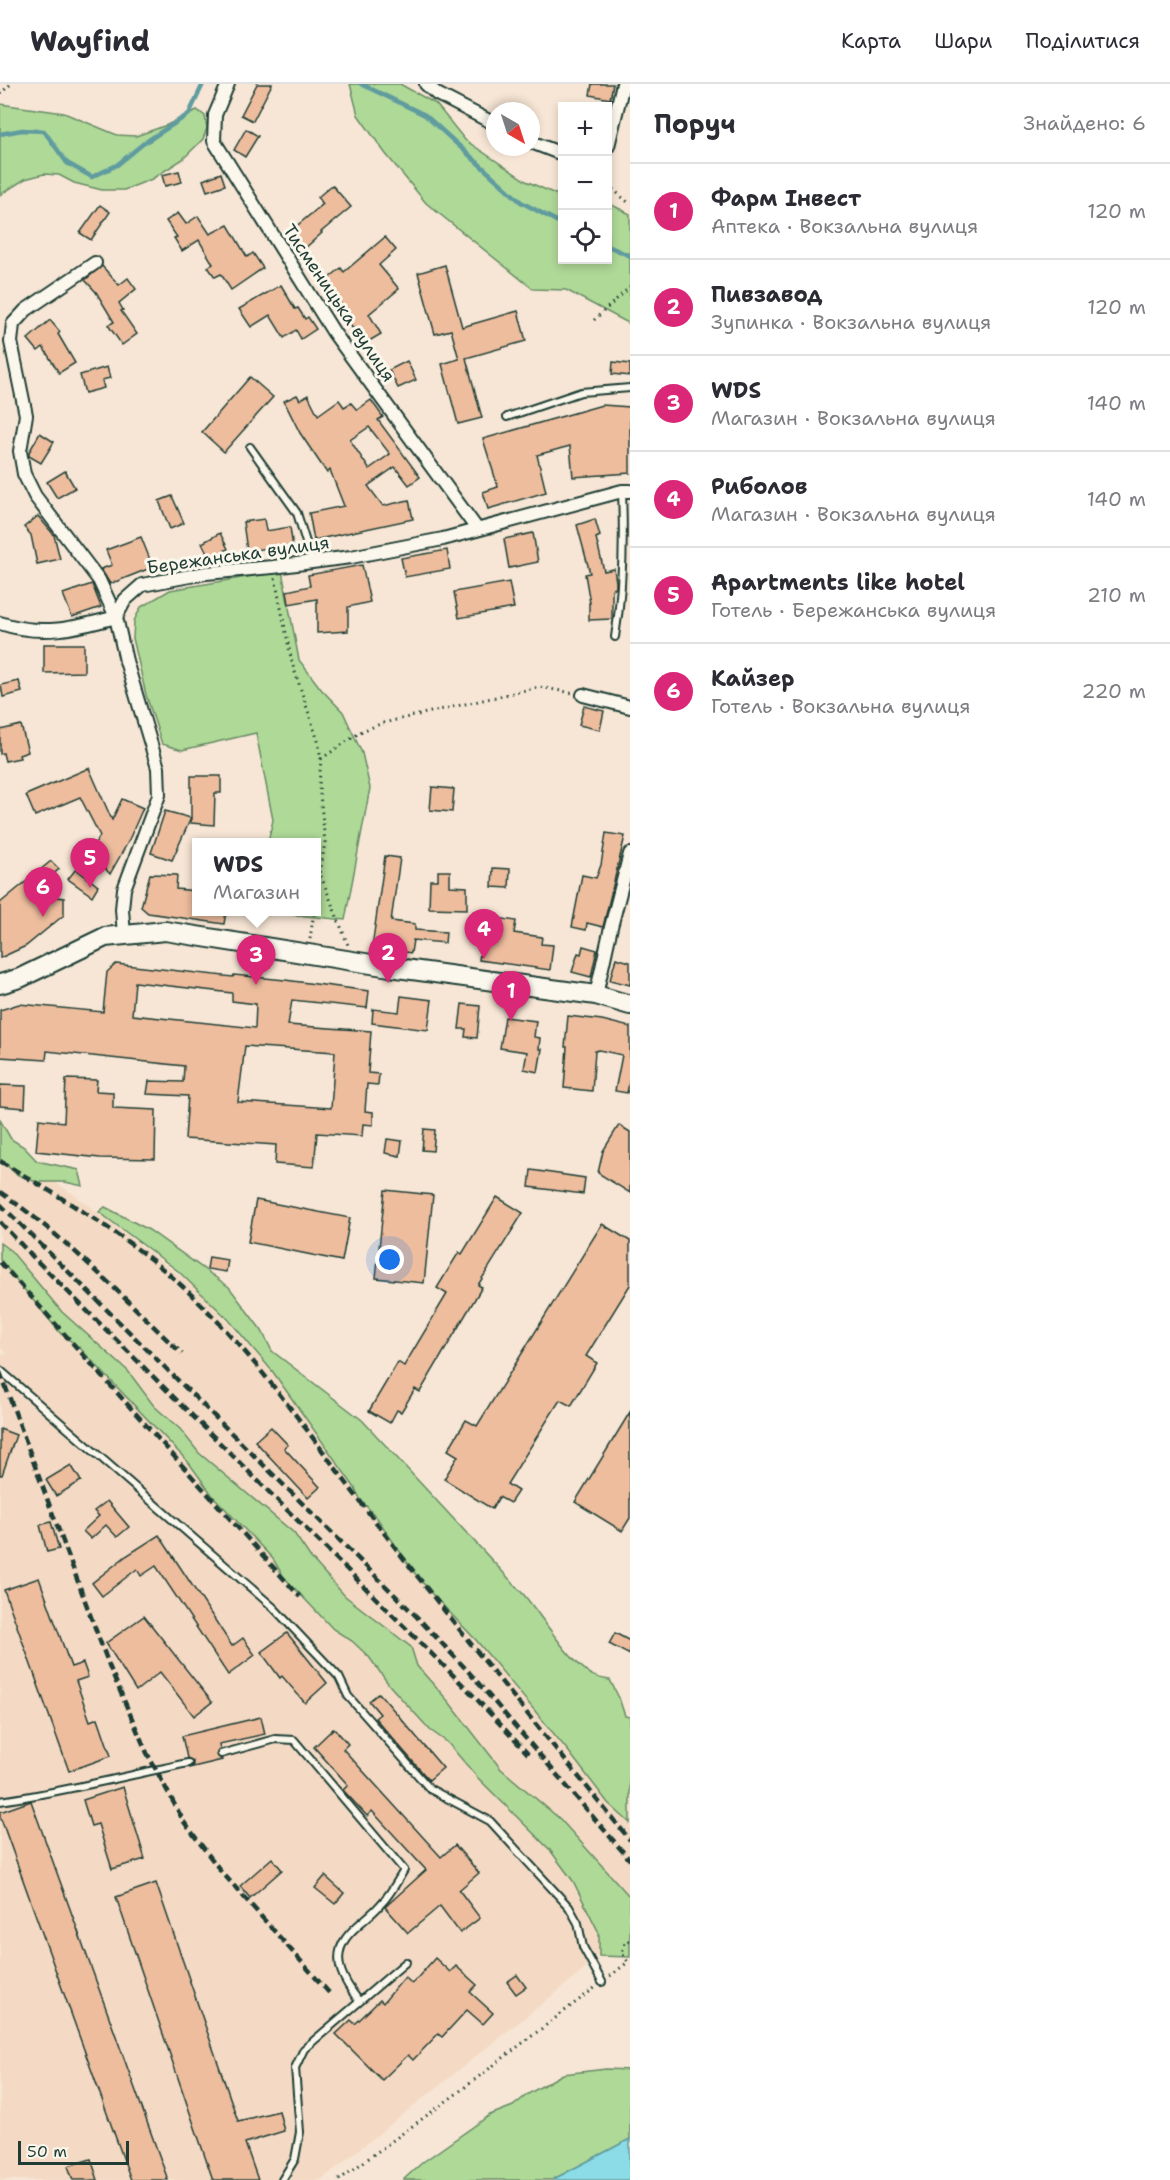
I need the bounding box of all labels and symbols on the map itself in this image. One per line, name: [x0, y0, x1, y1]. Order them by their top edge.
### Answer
north arrow: [486, 102, 540, 156]
street label: Тисменицька вулиця: [277, 219, 401, 387]
street label: Бережанська вулиця: [145, 530, 331, 580]
pin: 5: [70, 838, 110, 888]
pin: 6: [24, 868, 63, 917]
pin: 4: [464, 910, 504, 959]
pin: 2: [368, 934, 408, 983]
pin: 3: [236, 936, 276, 985]
pin: 1: [492, 972, 530, 1021]
your location: [375, 1245, 404, 1274]
scale bar: [18, 2138, 129, 2166]

